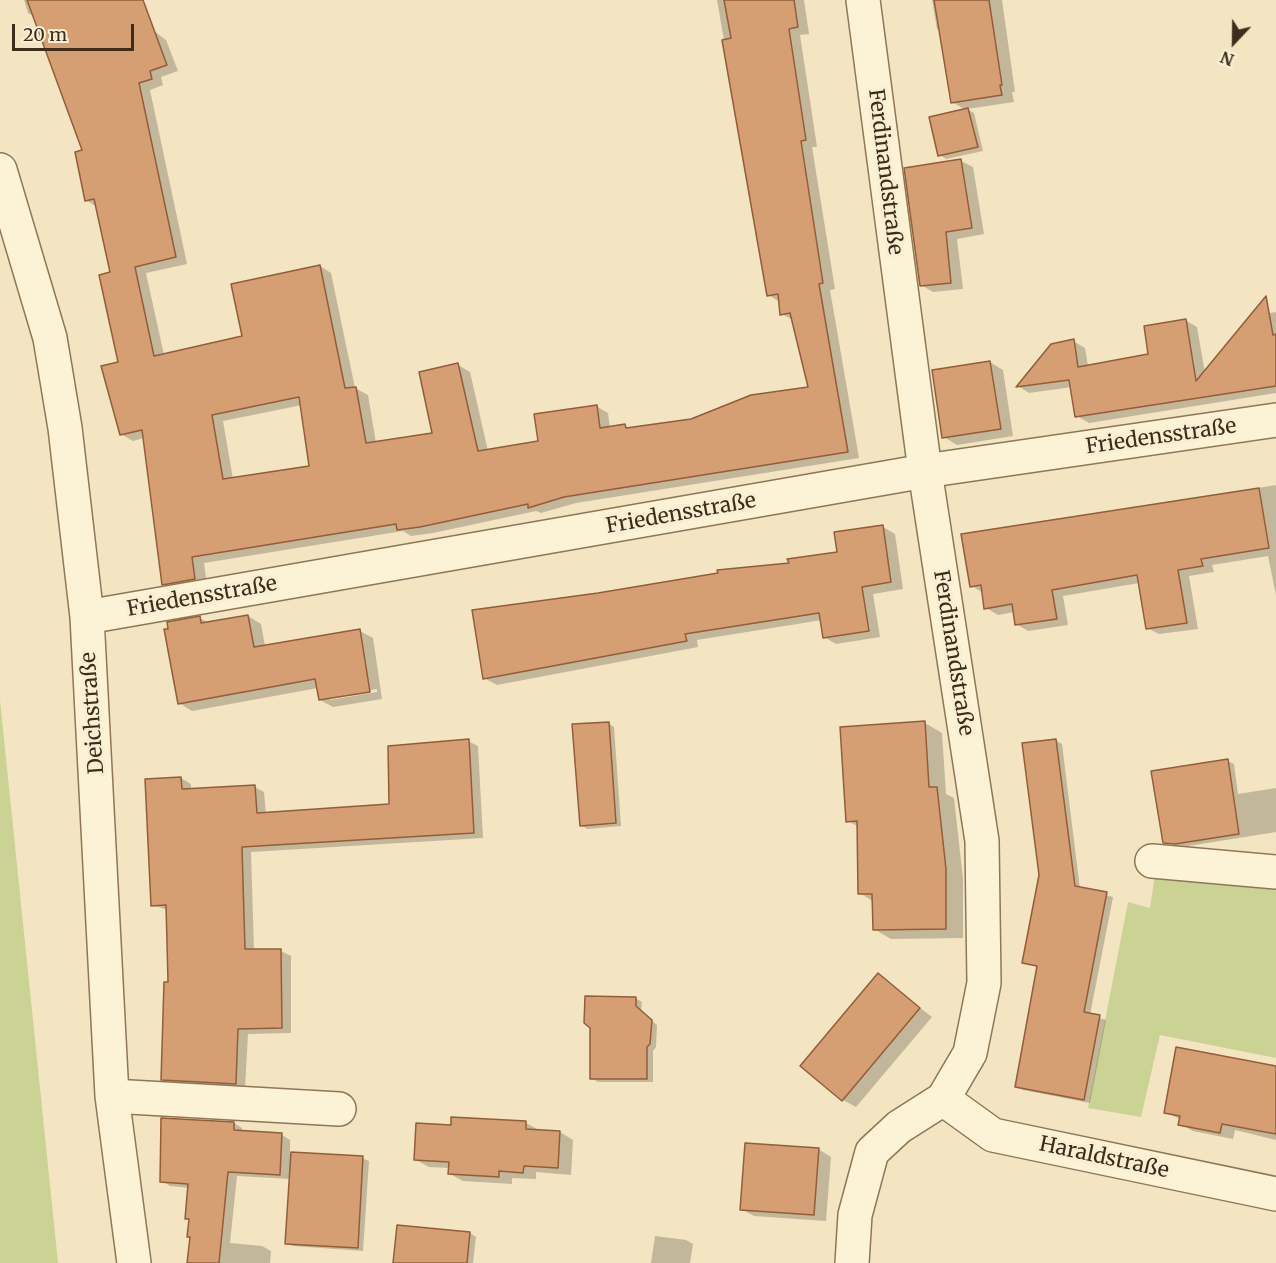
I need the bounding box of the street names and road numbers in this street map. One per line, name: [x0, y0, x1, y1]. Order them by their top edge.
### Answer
street label: Ferdinandstraße: [862, 87, 908, 257]
street label: Friedensstraße: [1084, 414, 1238, 460]
street label: Friedensstraße: [604, 488, 758, 540]
street label: Ferdinandstraße: [927, 568, 979, 738]
street label: Friedensstraße: [125, 571, 279, 623]
street label: Deichstraße: [76, 651, 110, 775]
street label: Haraldstraße: [1037, 1132, 1171, 1184]

